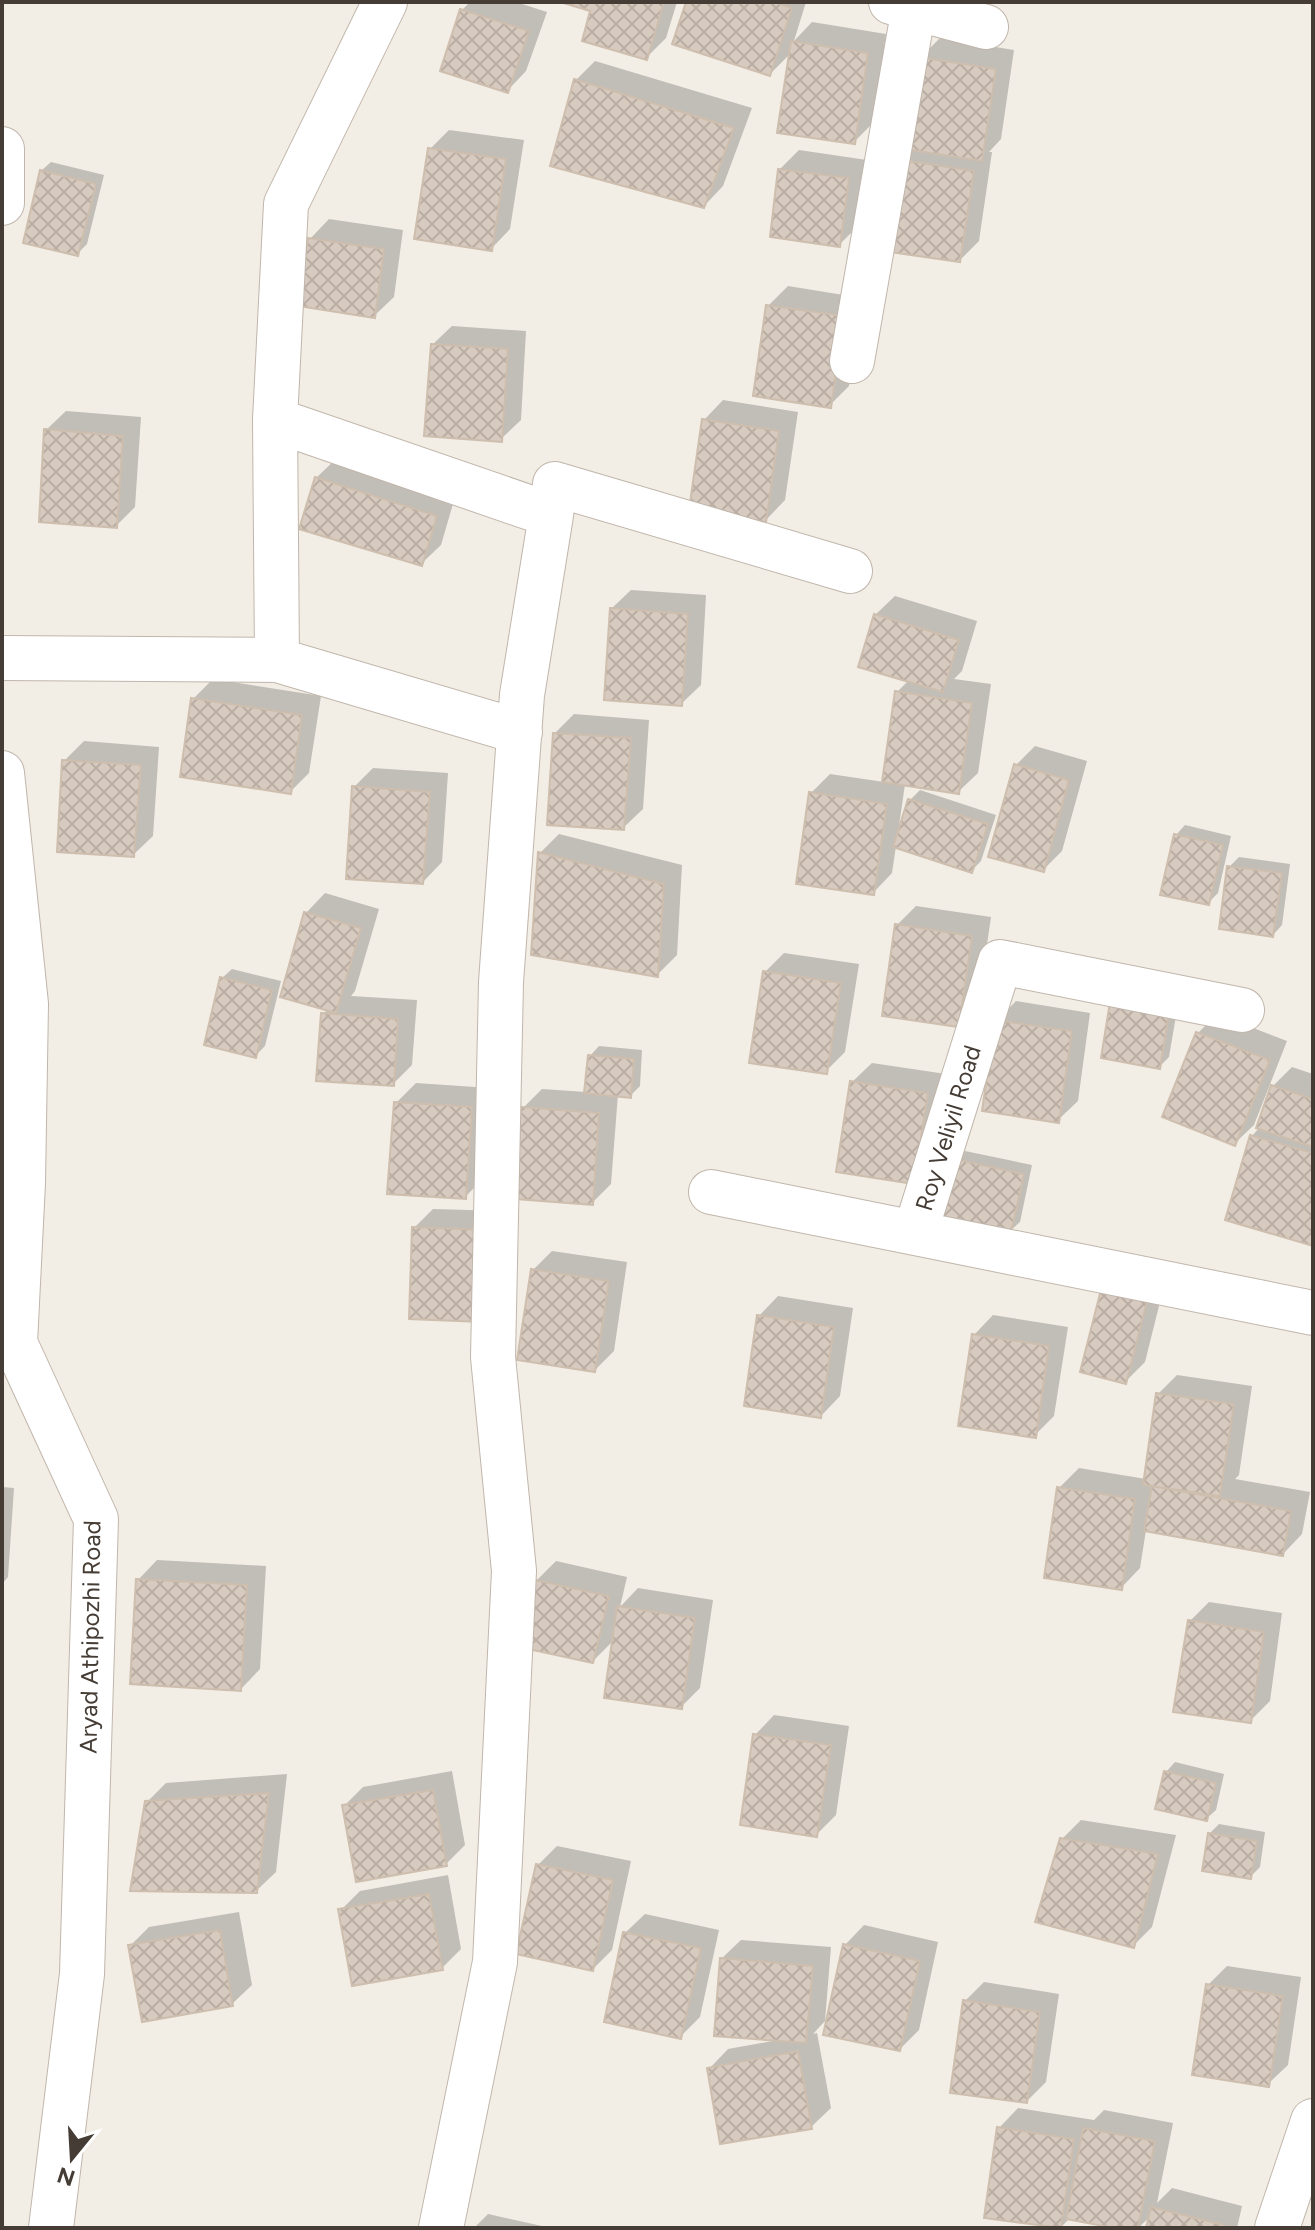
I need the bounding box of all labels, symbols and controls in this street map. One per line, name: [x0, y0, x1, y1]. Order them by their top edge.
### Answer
street label: Roy Veliyil Road: [909, 1042, 987, 1214]
street label: Aryad Athipozhi Road: [73, 1520, 107, 1754]
north arrow: [32, 2118, 112, 2198]
text: N: [54, 2161, 78, 2192]

